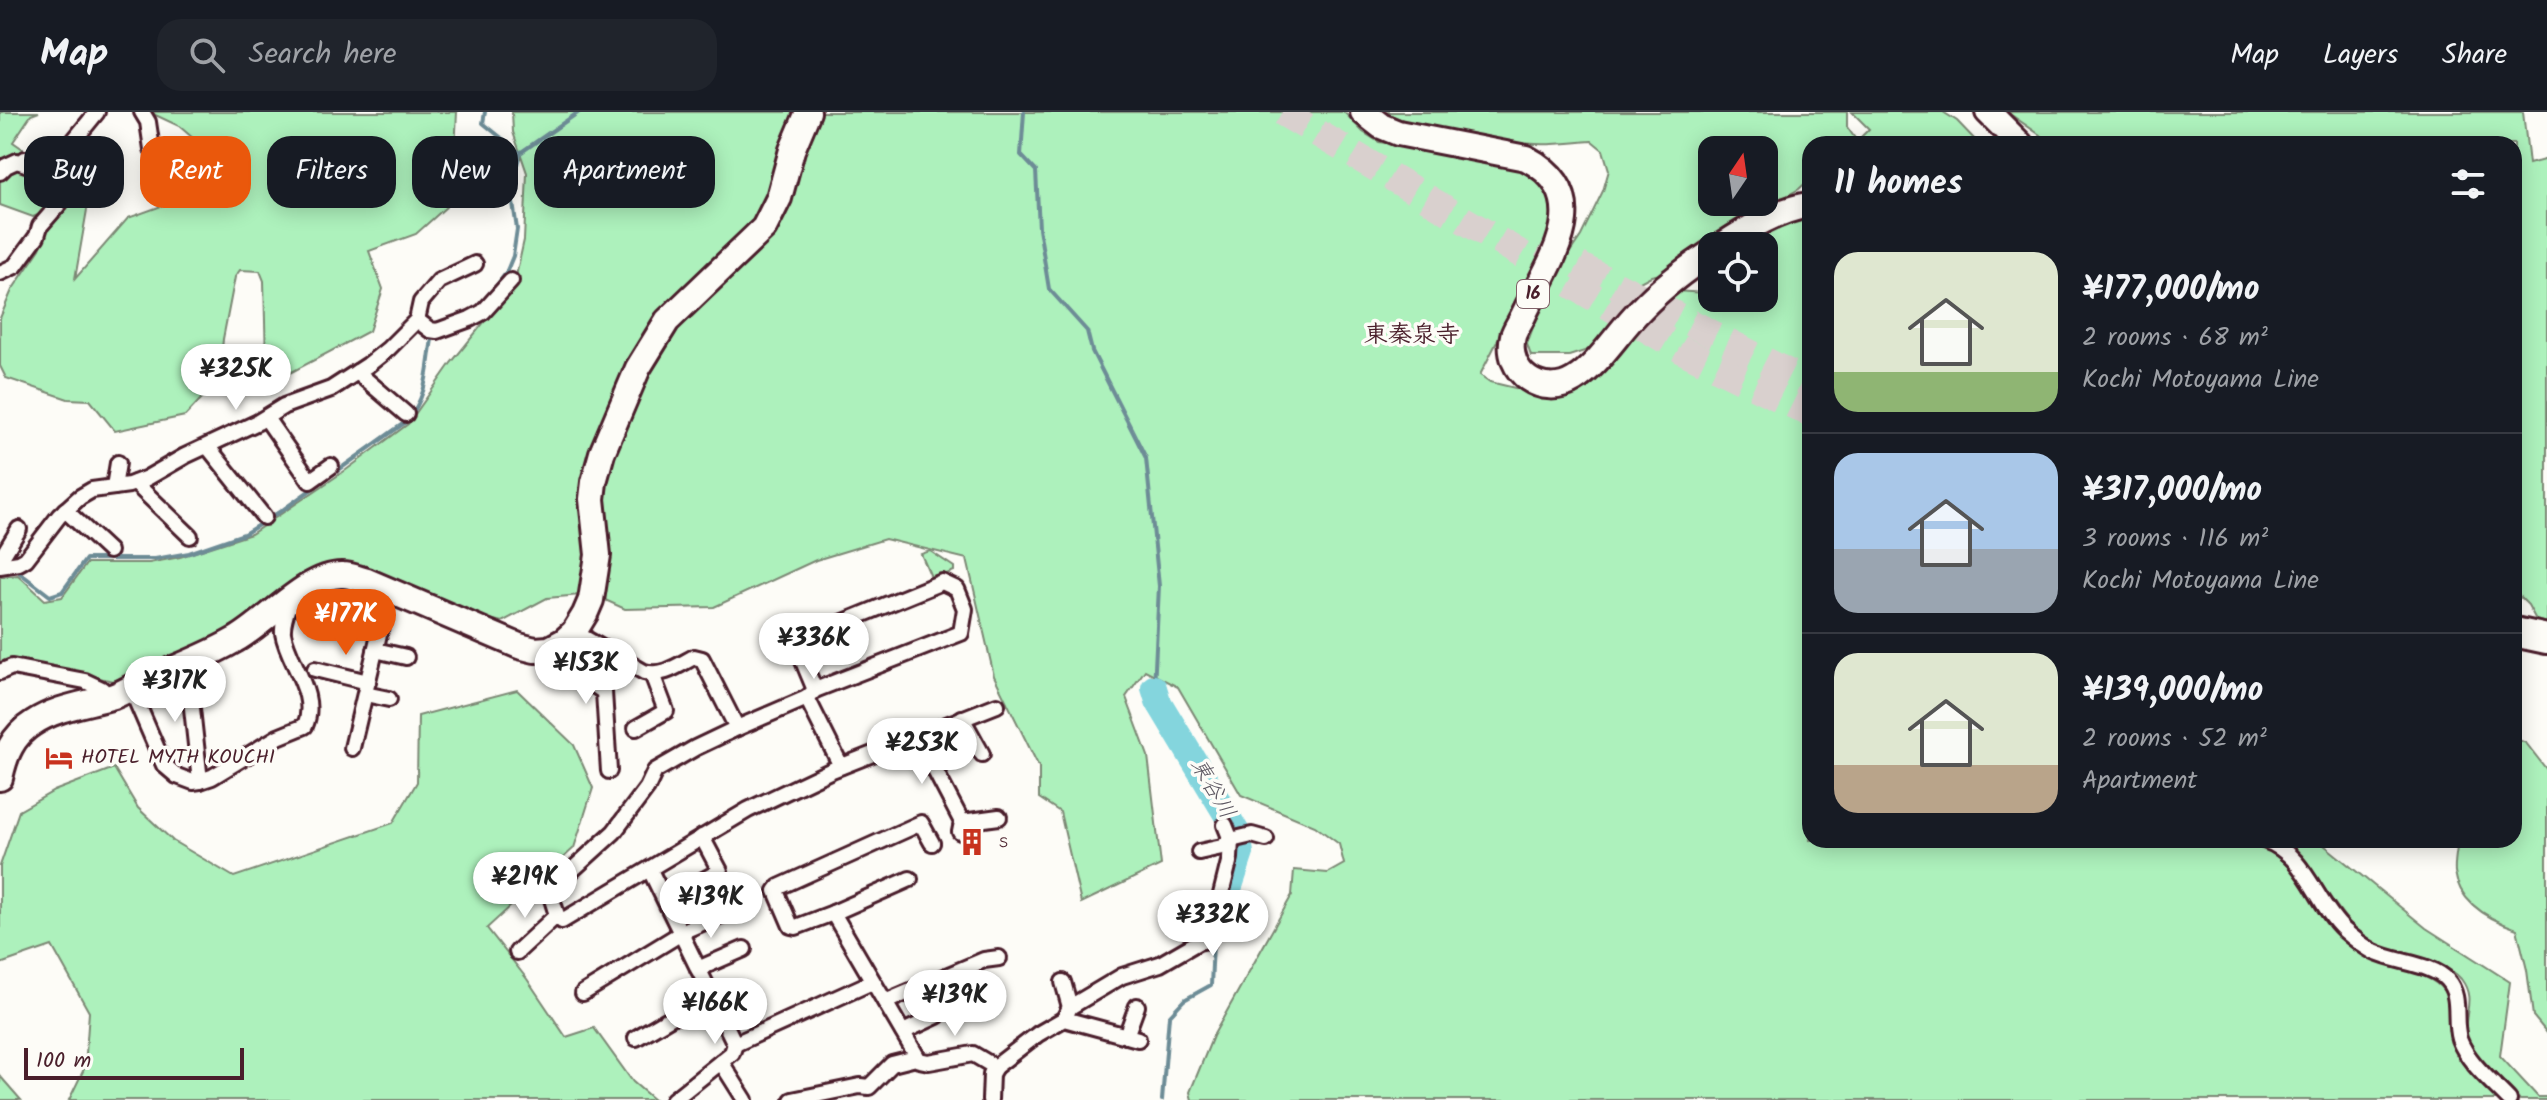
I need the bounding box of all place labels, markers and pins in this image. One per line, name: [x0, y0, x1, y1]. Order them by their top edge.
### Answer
pin: ¥325K: [180, 344, 292, 412]
pin: ¥177K: [290, 589, 402, 657]
pin: ¥336K: [758, 613, 870, 681]
pin: ¥153K: [530, 638, 642, 706]
pin: ¥317K: [119, 656, 231, 724]
pin: ¥253K: [866, 718, 978, 786]
place label: HOTEL MYTH KOUCHI: [81, 742, 275, 774]
hotel icon: HOTEL MYTH KOUCHI: [44, 743, 74, 773]
place label: ｓ: [994, 826, 1014, 858]
building icon: ｓ: [957, 827, 987, 857]
pin: ¥219K: [469, 852, 581, 920]
pin: ¥139K: [655, 872, 767, 940]
pin: ¥332K: [1157, 890, 1269, 958]
pin: ¥139K: [899, 970, 1011, 1038]
pin: ¥166K: [659, 978, 771, 1046]

